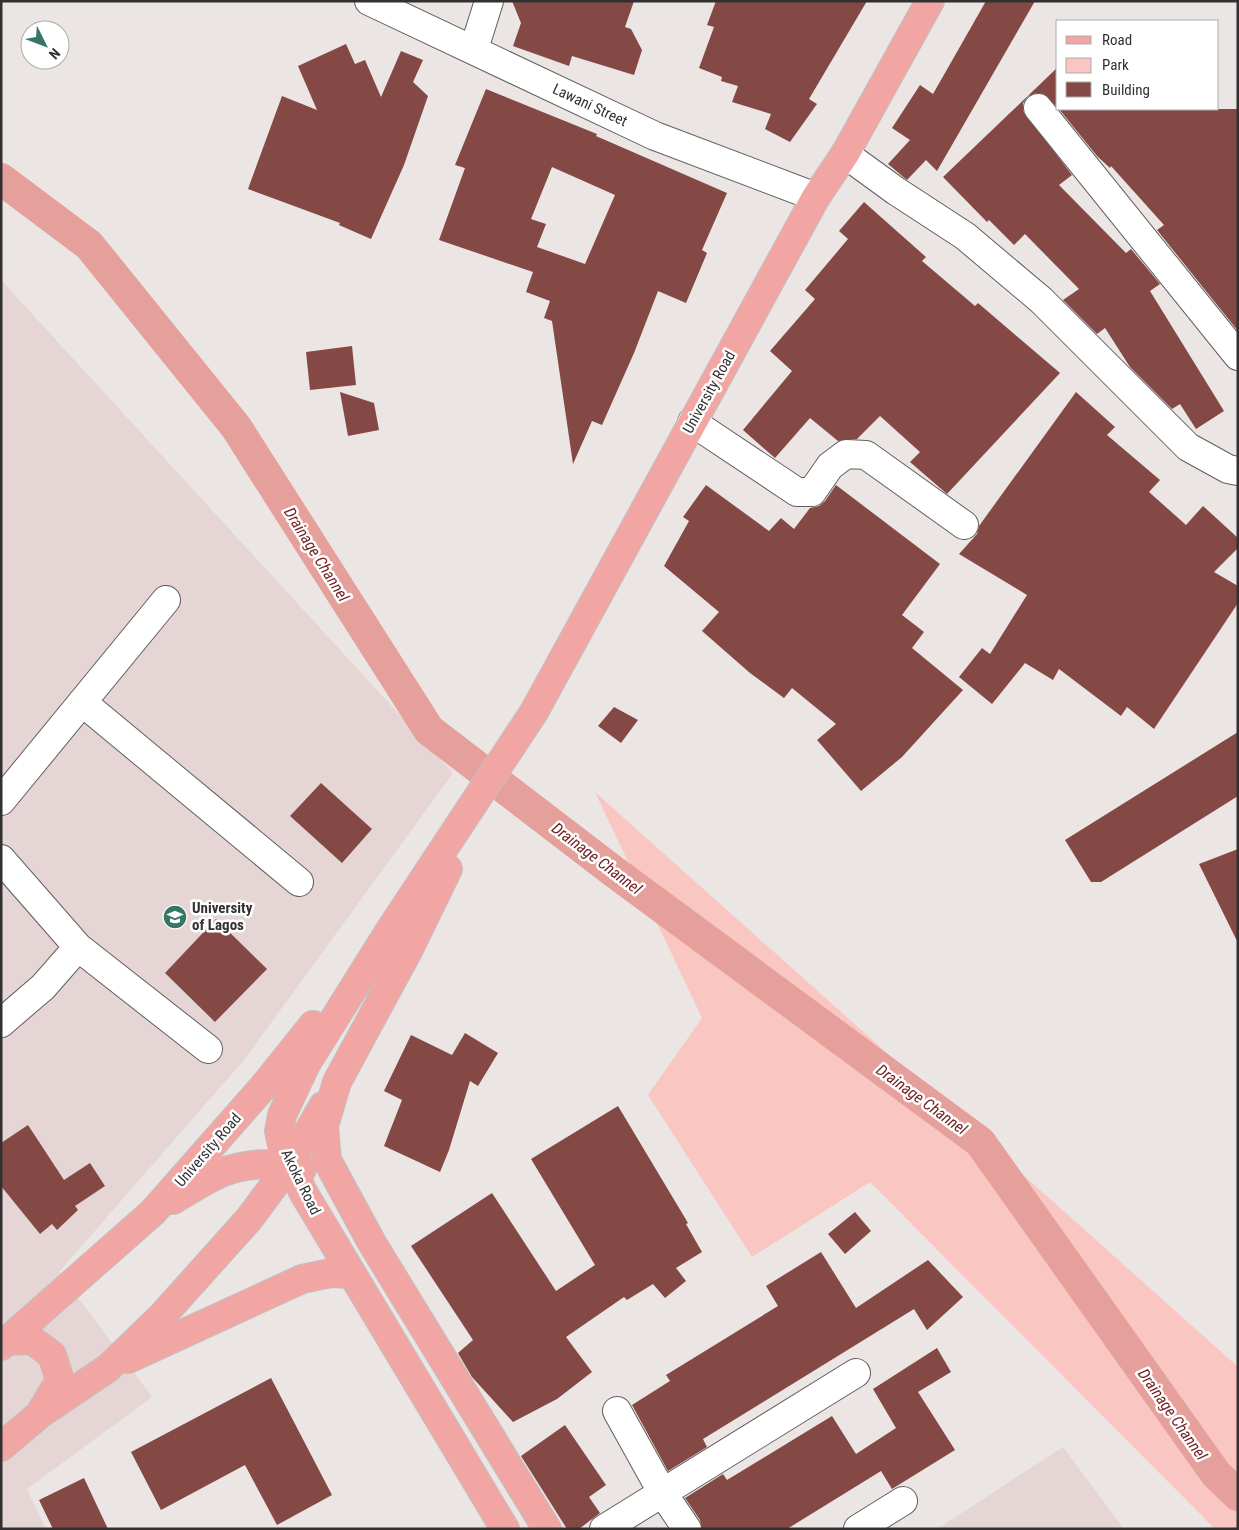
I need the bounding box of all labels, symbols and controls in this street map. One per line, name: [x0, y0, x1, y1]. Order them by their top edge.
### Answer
north arrow: [20, 20, 70, 70]
legend: [1056, 20, 1219, 110]
text: Road: [1102, 31, 1132, 49]
text: N: [46, 45, 63, 62]
text: Park: [1102, 56, 1129, 74]
street label: Lawani Street: [550, 80, 630, 130]
text: Building: [1102, 81, 1150, 99]
street label: University Road: [679, 348, 739, 436]
water label: Drainage Channel: [280, 504, 353, 605]
water label: Drainage Channel: [548, 818, 646, 899]
place label: University of Lagos: [192, 899, 253, 934]
school or university icon: University of Lagos: [162, 904, 188, 930]
water label: Drainage Channel: [873, 1060, 971, 1139]
street label: University Road: [171, 1110, 245, 1190]
street label: Akoka Road: [277, 1146, 325, 1218]
water label: Drainage Channel: [1134, 1365, 1211, 1464]

